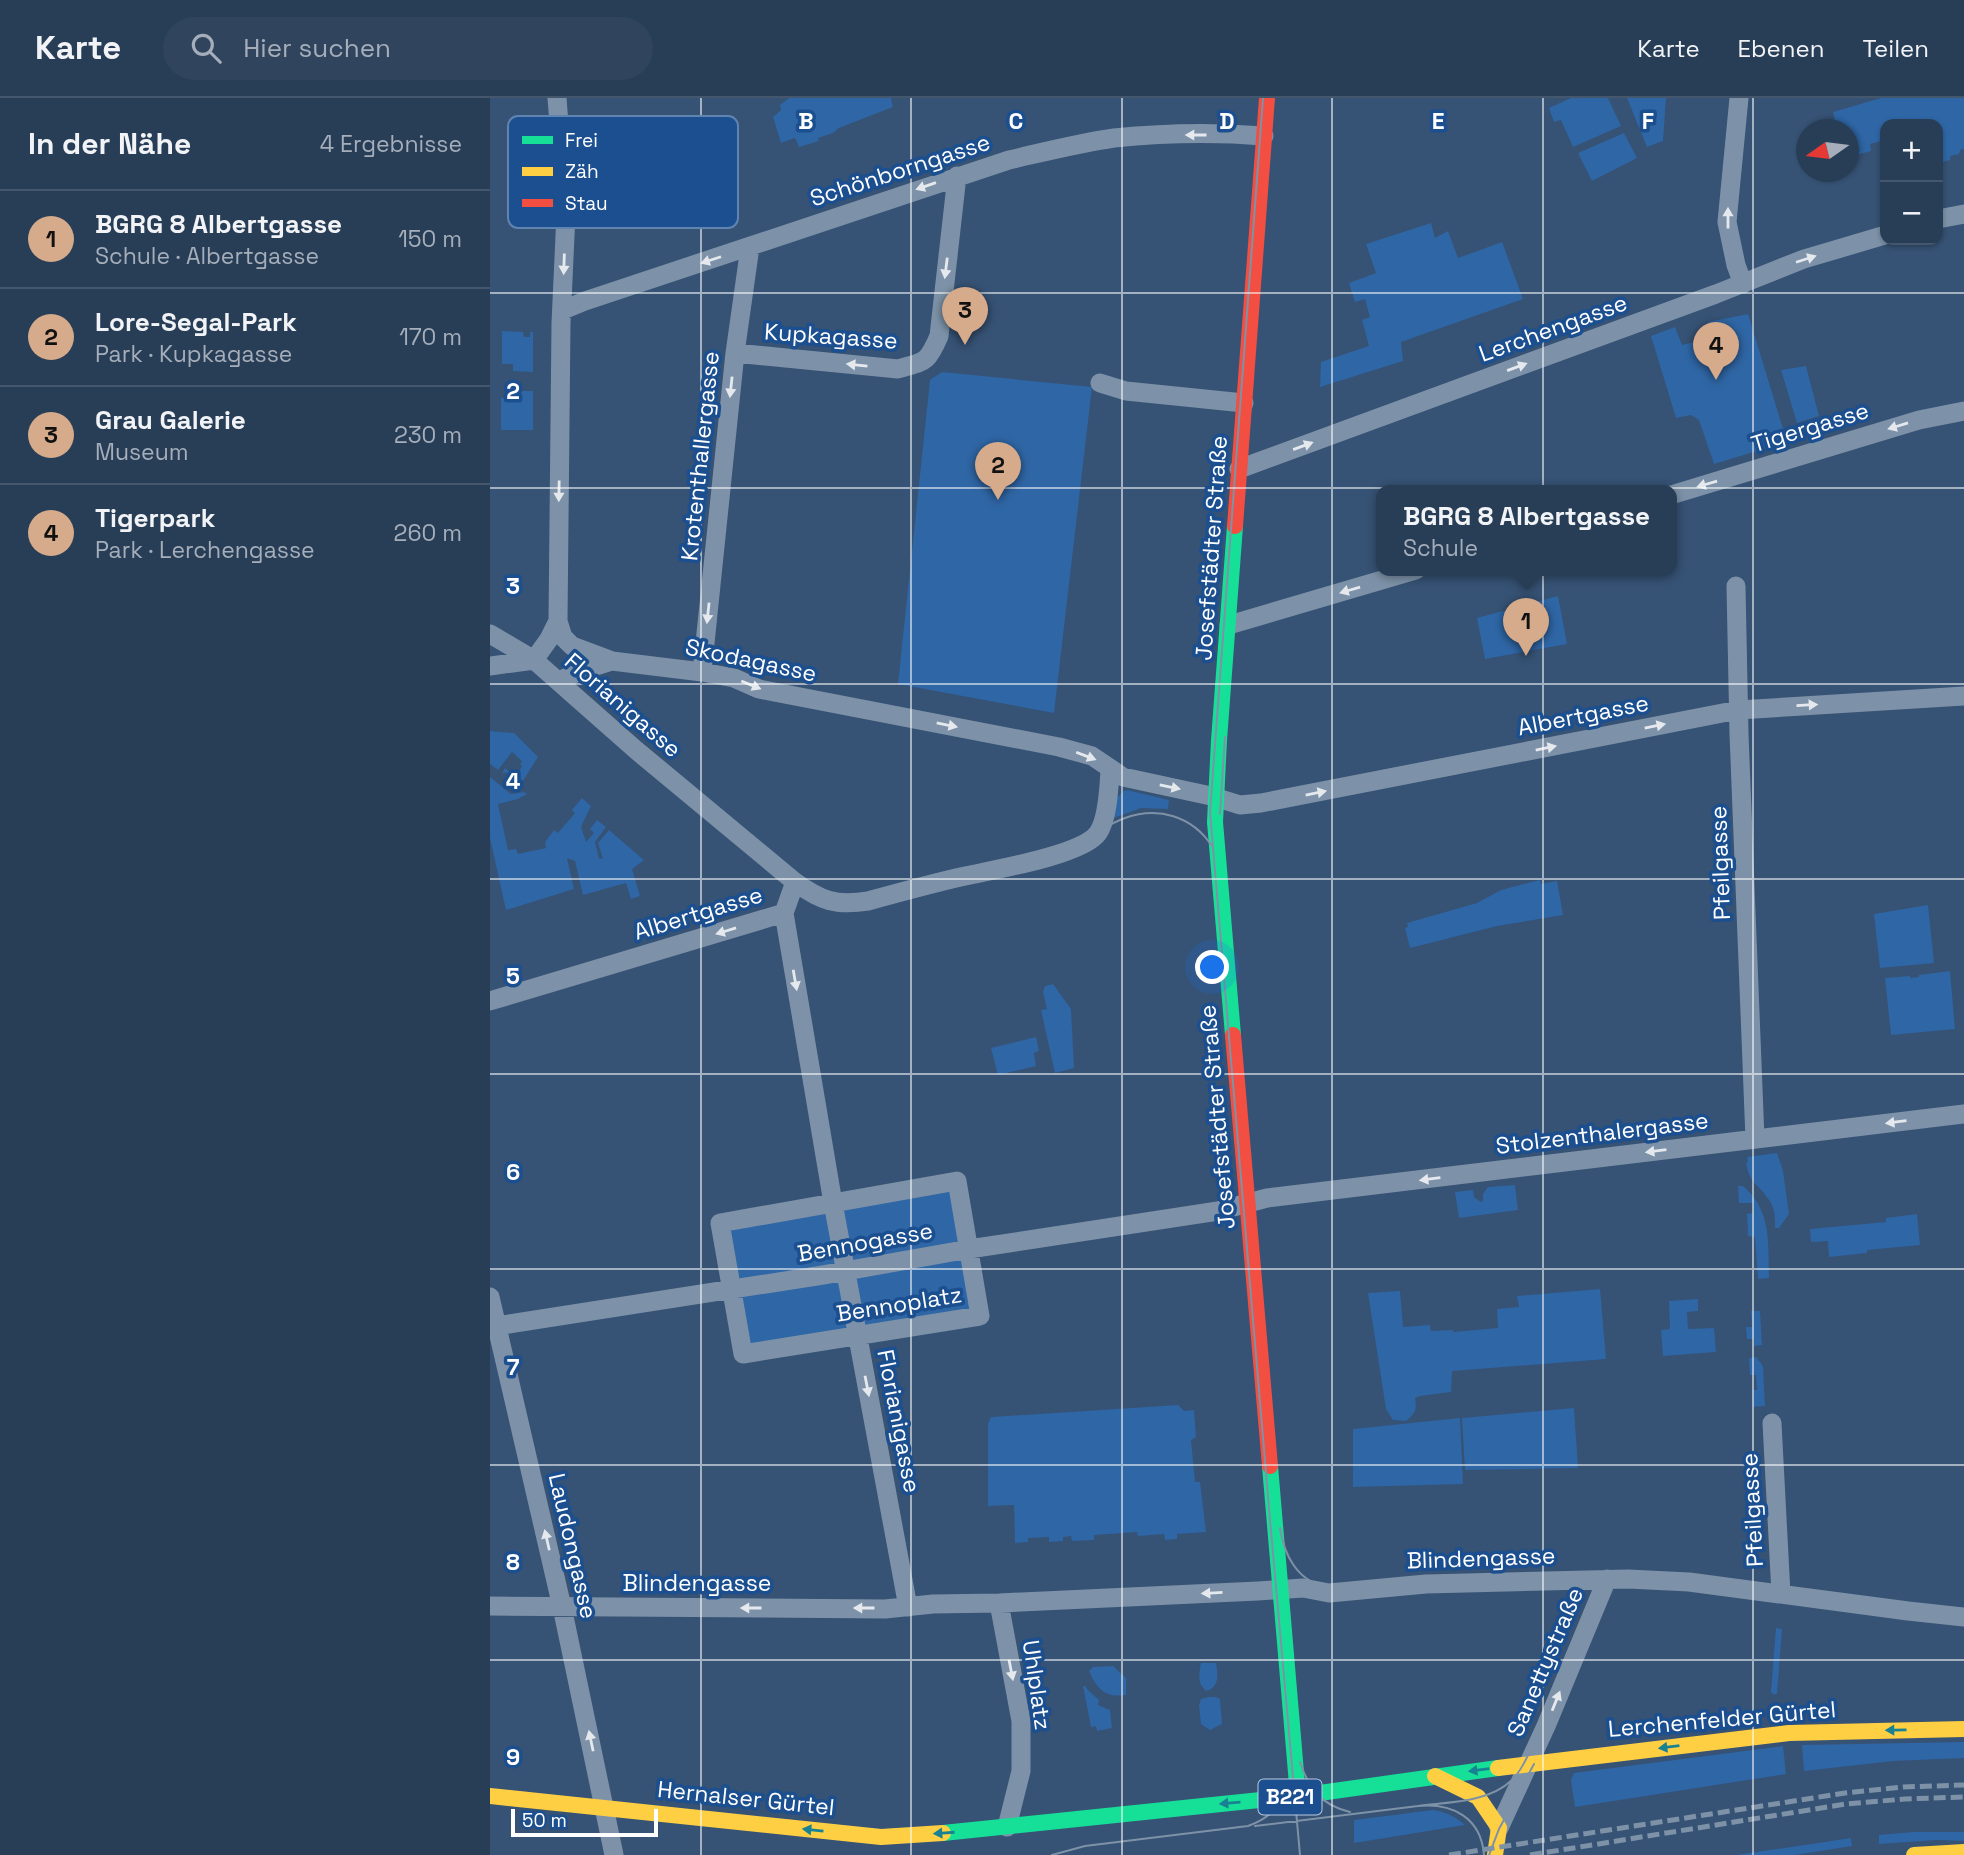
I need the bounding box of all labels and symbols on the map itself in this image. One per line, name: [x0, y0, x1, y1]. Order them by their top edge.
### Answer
text: B: [798, 106, 814, 136]
text: C: [1009, 106, 1023, 136]
text: D: [1219, 106, 1235, 136]
text: E: [1432, 106, 1444, 136]
text: F: [1642, 106, 1654, 136]
legend: [508, 116, 738, 228]
north arrow: [1796, 119, 1859, 182]
street label: Schönborngasse: [806, 127, 994, 213]
text: Frei: [565, 128, 598, 153]
one-way arrow: [1185, 129, 1207, 140]
text: Zäh: [565, 159, 599, 184]
one-way arrow: [915, 181, 936, 192]
text: Stau: [565, 191, 608, 216]
one-way arrow: [1722, 206, 1734, 228]
one-way arrow: [559, 253, 570, 275]
one-way arrow: [1796, 253, 1817, 264]
one-way arrow: [700, 255, 721, 265]
one-way arrow: [941, 257, 952, 279]
pin: 3: [942, 287, 988, 345]
street label: Lerchengasse: [1475, 287, 1631, 369]
street label: Kupkagasse: [763, 316, 899, 356]
pin: 4: [1693, 322, 1739, 380]
street label: Krotenthallergasse: [674, 350, 726, 562]
one-way arrow: [845, 359, 867, 370]
one-way arrow: [1506, 361, 1527, 372]
text: 2: [506, 376, 520, 406]
one-way arrow: [726, 376, 737, 398]
street label: Tigergasse: [1748, 395, 1872, 459]
one-way arrow: [1887, 421, 1908, 432]
street label: Josefstädter Straße: [1188, 435, 1234, 661]
one-way arrow: [1293, 440, 1314, 451]
pin: 2: [975, 442, 1021, 500]
one-way arrow: [1696, 479, 1718, 490]
one-way arrow: [553, 481, 565, 503]
text: 3: [506, 571, 520, 601]
one-way arrow: [1339, 585, 1360, 595]
pin: 1: [1503, 598, 1549, 656]
one-way arrow: [702, 603, 713, 625]
street label: Skodagasse: [683, 631, 819, 689]
street label: Florianigasse: [558, 646, 688, 764]
one-way arrow: [741, 679, 762, 690]
street label: Albertgasse: [1515, 688, 1651, 742]
one-way arrow: [1796, 700, 1818, 711]
one-way arrow: [936, 719, 958, 730]
one-way arrow: [1644, 721, 1666, 732]
one-way arrow: [1535, 742, 1557, 753]
one-way arrow: [1076, 751, 1097, 762]
text: 4: [506, 766, 521, 796]
one-way arrow: [1159, 782, 1181, 793]
one-way arrow: [1305, 787, 1327, 798]
street label: Pfeilgasse: [1703, 805, 1737, 921]
street label: Albertgasse: [630, 879, 766, 947]
one-way arrow: [715, 926, 736, 936]
your location: [1195, 950, 1229, 984]
text: 5: [506, 961, 520, 991]
one-way arrow: [790, 970, 801, 992]
street label: Josefstädter Straße: [1192, 1004, 1242, 1230]
street label: Stolzenthalergasse: [1494, 1105, 1710, 1161]
one-way arrow: [1885, 1117, 1907, 1128]
one-way arrow: [1645, 1146, 1667, 1157]
text: 6: [506, 1157, 520, 1187]
one-way arrow: [1419, 1173, 1441, 1184]
street label: Bennogasse: [795, 1215, 935, 1269]
street label: Bennoplatz: [834, 1279, 964, 1329]
street label: Florianigasse: [870, 1347, 928, 1495]
text: 7: [507, 1352, 520, 1382]
one-way arrow: [862, 1375, 873, 1397]
street label: Pfeilgasse: [1734, 1452, 1770, 1568]
street label: Laudongasse: [542, 1470, 604, 1622]
one-way arrow: [541, 1529, 552, 1551]
street label: Blindengasse: [1406, 1540, 1556, 1576]
text: 8: [506, 1547, 520, 1577]
street label: Blindengasse: [623, 1568, 771, 1598]
street label: Sanettystraße: [1500, 1583, 1590, 1741]
one-way arrow: [1201, 1588, 1223, 1599]
one-way arrow: [740, 1602, 762, 1614]
one-way arrow: [852, 1603, 874, 1614]
street label: Uhlplatz: [1016, 1638, 1058, 1732]
one-way arrow: [1006, 1659, 1017, 1681]
one-way arrow: [1551, 1691, 1562, 1712]
street label: Lerchenfelder Gürtel: [1607, 1694, 1837, 1744]
one-way arrow: [1885, 1725, 1907, 1736]
one-way arrow: [585, 1730, 596, 1752]
one-way arrow: [1658, 1741, 1680, 1752]
text: 9: [506, 1742, 520, 1772]
one-way arrow: [1468, 1765, 1490, 1776]
street label: Hernalser Gürtel: [656, 1774, 836, 1822]
road number: B221: [1258, 1780, 1322, 1814]
one-way arrow: [1218, 1798, 1240, 1809]
scale bar: [511, 1806, 658, 1838]
one-way arrow: [802, 1824, 824, 1835]
one-way arrow: [933, 1828, 955, 1839]

